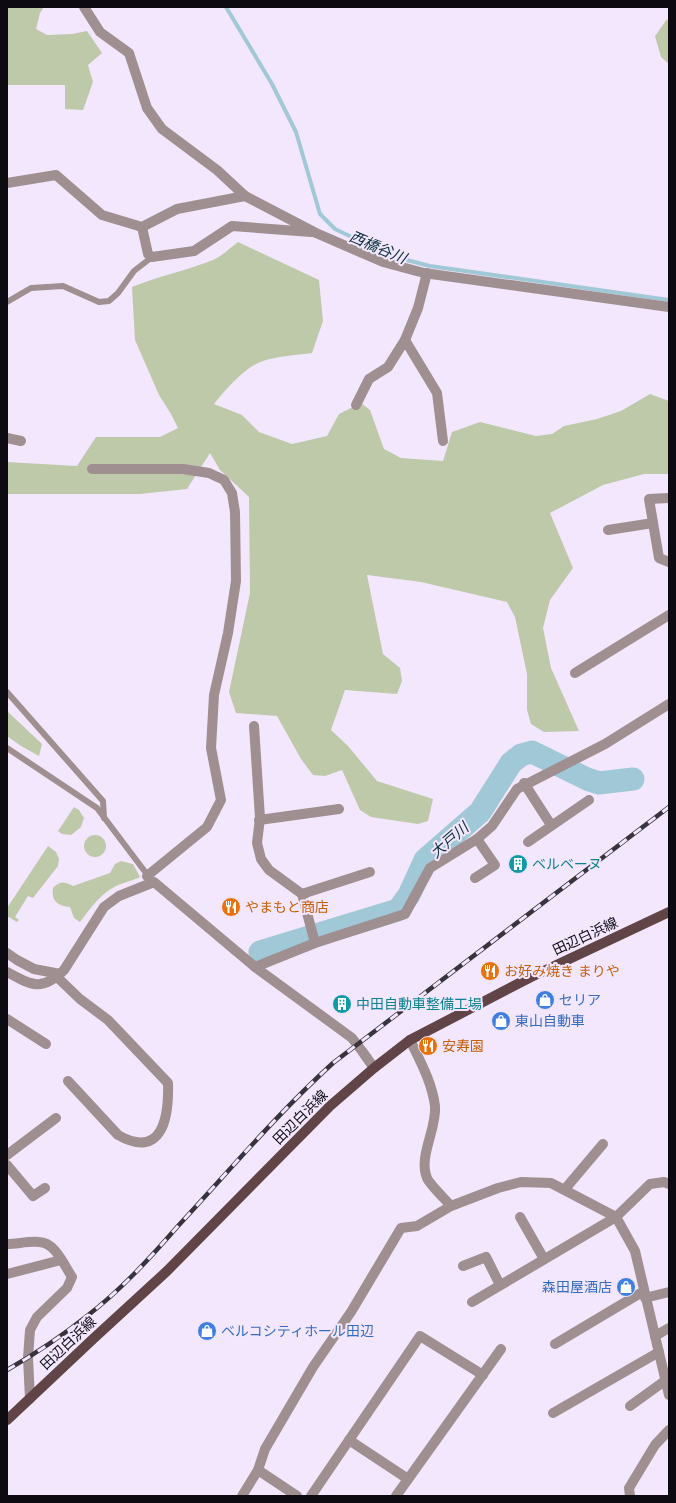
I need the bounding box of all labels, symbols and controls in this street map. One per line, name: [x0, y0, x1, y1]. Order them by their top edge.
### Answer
water label: 西橋谷川: [346, 226, 412, 269]
water label: 大戸川: [425, 816, 474, 863]
building icon: ベルベーヌ: [507, 853, 529, 875]
place label: ベルベーヌ: [532, 854, 602, 874]
restaurant icon: やまもと商店: [220, 896, 242, 918]
place label: やまもと商店: [245, 897, 329, 917]
street label: 田辺白浜線: [549, 912, 621, 960]
restaurant icon: お好み焼き まりや: [479, 960, 501, 982]
place label: お好み焼き まりや: [504, 961, 620, 981]
shop icon: セリア: [534, 989, 556, 1011]
place label: セリア: [559, 990, 601, 1010]
building icon: 中田自動車整備工場: [331, 993, 353, 1015]
place label: 中田自動車整備工場: [356, 994, 482, 1014]
shop icon: 東山自動車: [490, 1010, 512, 1032]
place label: 東山自動車: [515, 1011, 585, 1031]
restaurant icon: 安寿園: [417, 1035, 439, 1057]
place label: 安寿園: [442, 1036, 484, 1056]
street label: 田辺白浜線: [268, 1085, 332, 1149]
shop icon: 森田屋酒店: [615, 1276, 637, 1298]
place label: 森田屋酒店: [542, 1277, 612, 1297]
street label: 田辺白浜線: [36, 1312, 100, 1374]
shop icon: ベルコシティホール田辺: [196, 1320, 218, 1342]
place label: ベルコシティホール田辺: [221, 1321, 374, 1341]

